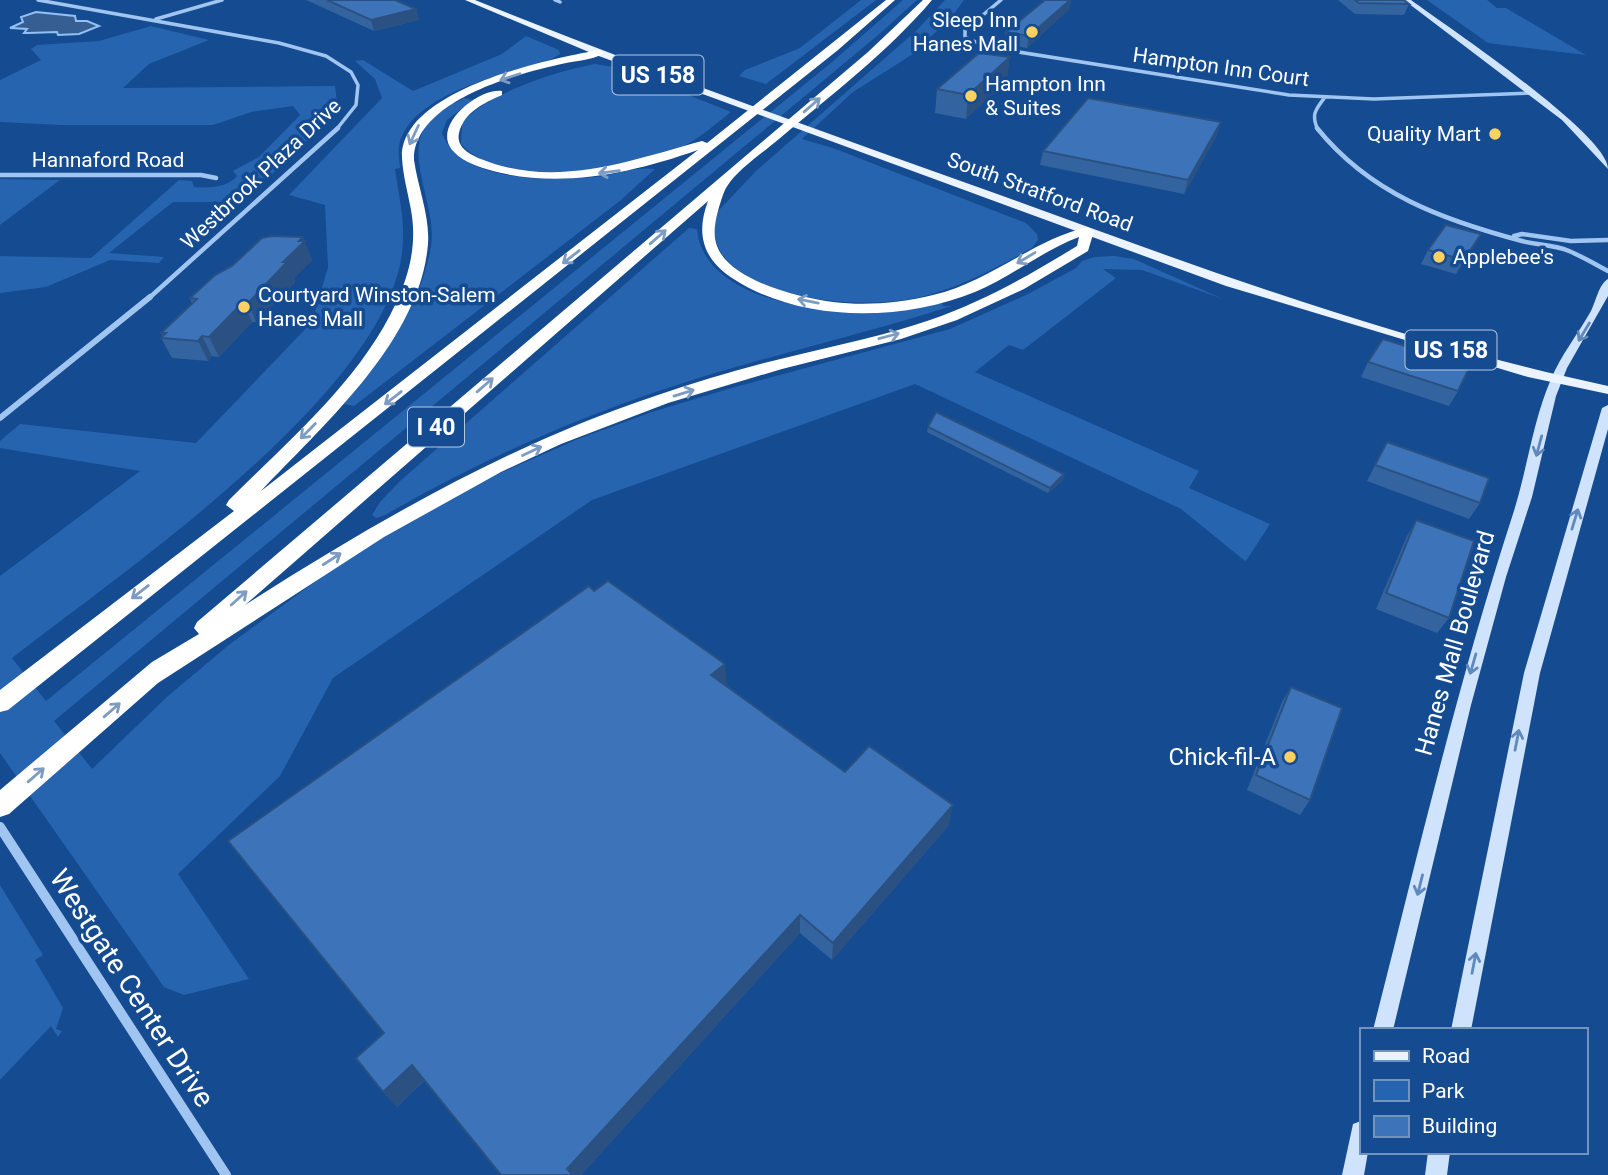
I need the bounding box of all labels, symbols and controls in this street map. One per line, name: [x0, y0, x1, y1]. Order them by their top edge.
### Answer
place label: Sleep Inn Hanes Mall: [913, 8, 1018, 56]
marker: Sleep Inn Hanes Mall: [1024, 24, 1040, 40]
street label: Hampton Inn Court: [1131, 43, 1311, 91]
road number: US 158: [612, 55, 704, 94]
one-way arrow: [499, 71, 521, 84]
place label: Hampton Inn & Suites: [985, 72, 1106, 120]
marker: Hampton Inn & Suites: [963, 88, 979, 104]
street label: Westbrook Plaza Drive: [176, 94, 346, 254]
one-way arrow: [803, 97, 821, 113]
place label: Quality Mart: [1367, 122, 1481, 146]
one-way arrow: [407, 124, 420, 145]
marker: Quality Mart: [1487, 126, 1503, 142]
street label: South Stratford Road: [944, 147, 1136, 237]
street label: Hannaford Road: [32, 148, 184, 172]
one-way arrow: [598, 166, 621, 179]
one-way arrow: [649, 229, 667, 245]
place label: Applebee's: [1453, 245, 1554, 269]
one-way arrow: [562, 249, 581, 264]
marker: Applebee's: [1431, 249, 1447, 265]
one-way arrow: [1016, 252, 1036, 266]
place label: Courtyard Winston-Salem Hanes Mall: [258, 283, 496, 331]
one-way arrow: [797, 294, 820, 308]
marker: Courtyard Winston-Salem Hanes Mall: [236, 299, 252, 315]
one-way arrow: [1576, 321, 1590, 341]
one-way arrow: [878, 329, 900, 342]
road number: US 158: [1406, 330, 1496, 370]
one-way arrow: [476, 377, 494, 393]
one-way arrow: [673, 386, 695, 399]
one-way arrow: [384, 390, 402, 405]
road number: I 40: [408, 408, 464, 446]
one-way arrow: [300, 423, 317, 440]
one-way arrow: [1532, 434, 1545, 457]
one-way arrow: [521, 444, 542, 458]
one-way arrow: [1569, 509, 1582, 531]
street label: Hanes Mall Boulevard: [1410, 527, 1500, 759]
one-way arrow: [322, 552, 341, 566]
one-way arrow: [132, 585, 150, 600]
one-way arrow: [230, 590, 248, 606]
one-way arrow: [1466, 653, 1479, 675]
one-way arrow: [103, 702, 121, 718]
one-way arrow: [1511, 729, 1525, 752]
place label: Chick-fil-A: [1169, 743, 1276, 771]
marker: Chick-fil-A: [1282, 749, 1298, 765]
one-way arrow: [27, 767, 45, 783]
street label: Westgate Center Drive: [43, 863, 221, 1113]
one-way arrow: [1413, 873, 1426, 896]
one-way arrow: [1467, 952, 1481, 975]
legend: [1360, 1028, 1587, 1154]
text: Road: [1422, 1044, 1470, 1068]
text: Park: [1422, 1079, 1465, 1103]
text: Building: [1422, 1114, 1497, 1138]

